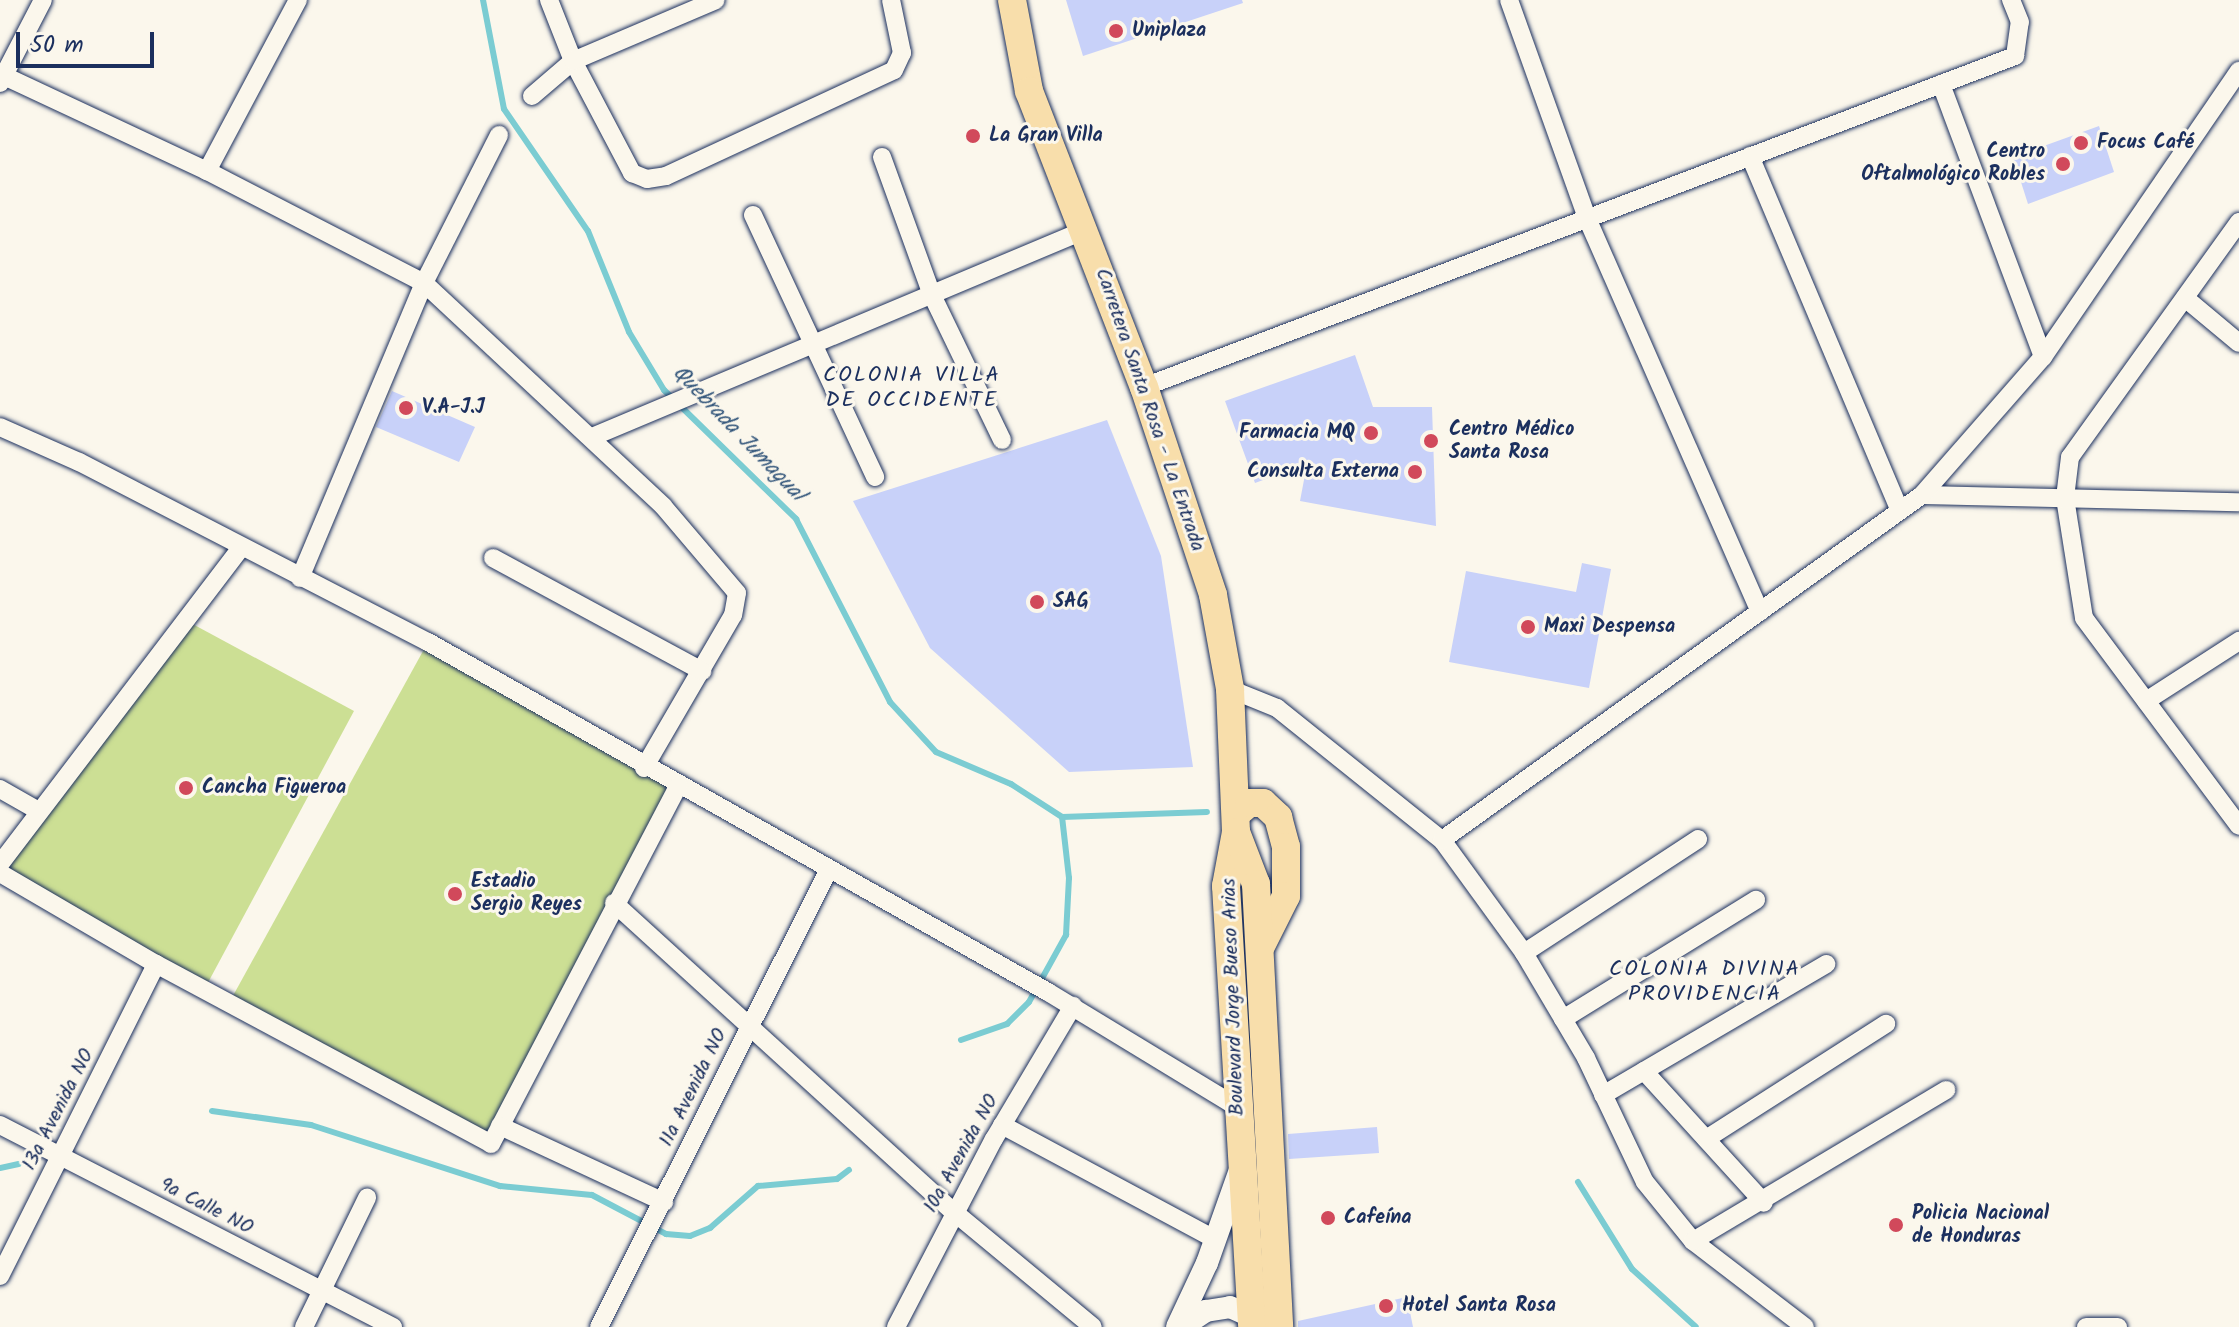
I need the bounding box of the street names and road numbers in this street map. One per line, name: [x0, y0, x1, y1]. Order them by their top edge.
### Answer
street label: Carretera Santa Rosa - La Entrada: [1089, 265, 1209, 555]
street label: Boulevard Jorge Bueso Arias: [1218, 878, 1250, 1116]
street label: 11a Avenida NO: [655, 1025, 733, 1151]
street label: 13a Avenida NO: [18, 1045, 100, 1175]
street label: 10a Avenida NO: [920, 1091, 1004, 1217]
street label: 9a Calle NO: [155, 1173, 257, 1241]

